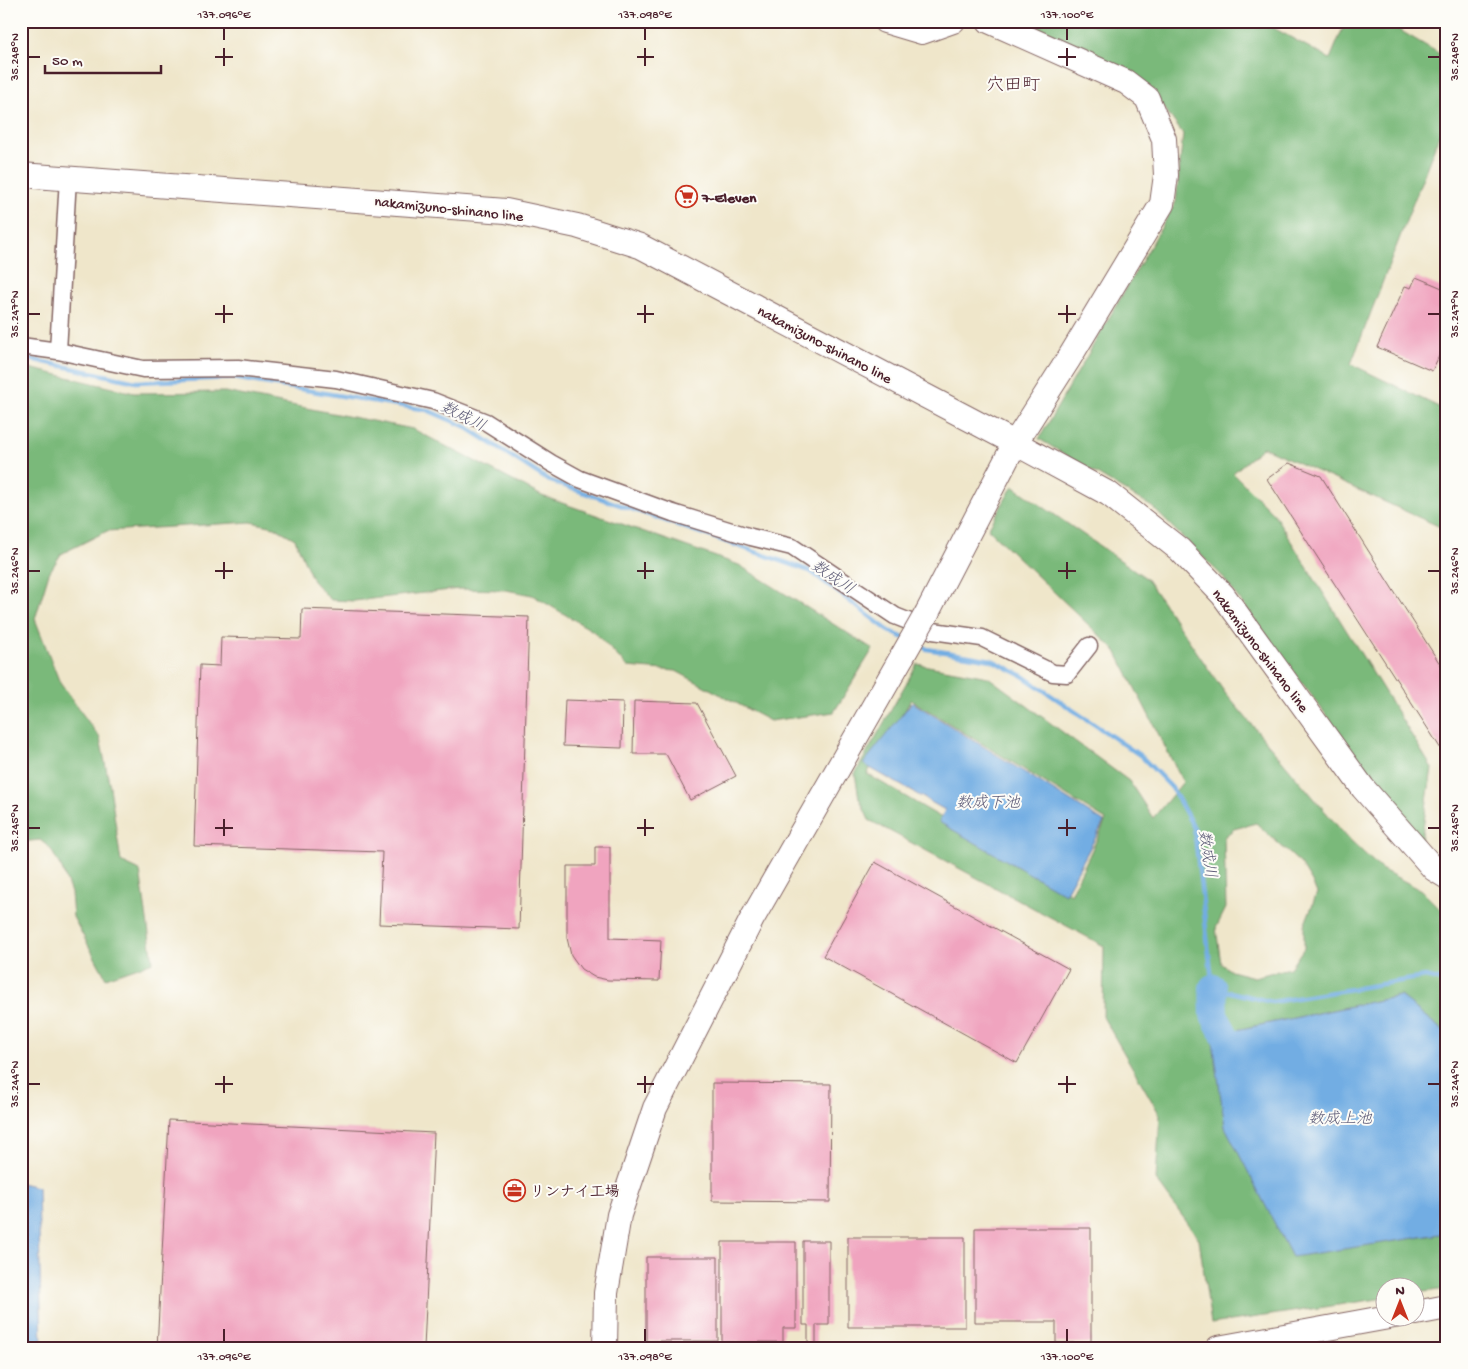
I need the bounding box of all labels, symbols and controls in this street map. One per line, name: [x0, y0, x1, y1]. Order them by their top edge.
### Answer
text: 137.096°E: [197, 9, 251, 23]
text: 137.098°E: [617, 9, 672, 23]
text: 137.100°E: [1040, 9, 1094, 23]
text: 35.248°N: [9, 33, 23, 82]
text: 35.248°N: [1449, 33, 1463, 82]
scale bar: [45, 42, 161, 74]
text: 50 m: [52, 53, 83, 71]
district label: 穴田町: [986, 75, 1040, 97]
supermarket icon: 7-Eleven: [674, 185, 698, 209]
place label: 7-Eleven: [701, 190, 757, 208]
street label: nakamizuno-shinano line: [373, 193, 524, 227]
text: 35.247°N: [9, 290, 23, 339]
text: 35.247°N: [1449, 290, 1463, 339]
street label: nakamizuno-shinano line: [754, 303, 895, 389]
water label: 数成川: [437, 398, 489, 437]
text: 35.246°N: [9, 547, 23, 596]
text: 35.246°N: [1449, 547, 1463, 596]
water label: 数成川: [807, 557, 858, 600]
street label: nakamizuno-shinano line: [1207, 586, 1312, 717]
water label: 数成下池: [956, 794, 1021, 814]
text: 35.245°N: [9, 804, 23, 853]
text: 35.245°N: [1449, 804, 1463, 853]
water label: 数成川: [1193, 829, 1219, 880]
text: 35.244°N: [9, 1060, 23, 1108]
text: 35.244°N: [1449, 1060, 1463, 1108]
water label: 数成上池: [1308, 1110, 1373, 1130]
office icon: リンナイ工場: [502, 1179, 526, 1203]
place label: リンナイ工場: [530, 1184, 620, 1202]
north arrow: [1376, 1276, 1426, 1326]
text: N: [1395, 1283, 1405, 1300]
text: 137.096°E: [197, 1351, 251, 1365]
text: 137.098°E: [617, 1351, 672, 1365]
text: 137.100°E: [1040, 1351, 1094, 1365]

